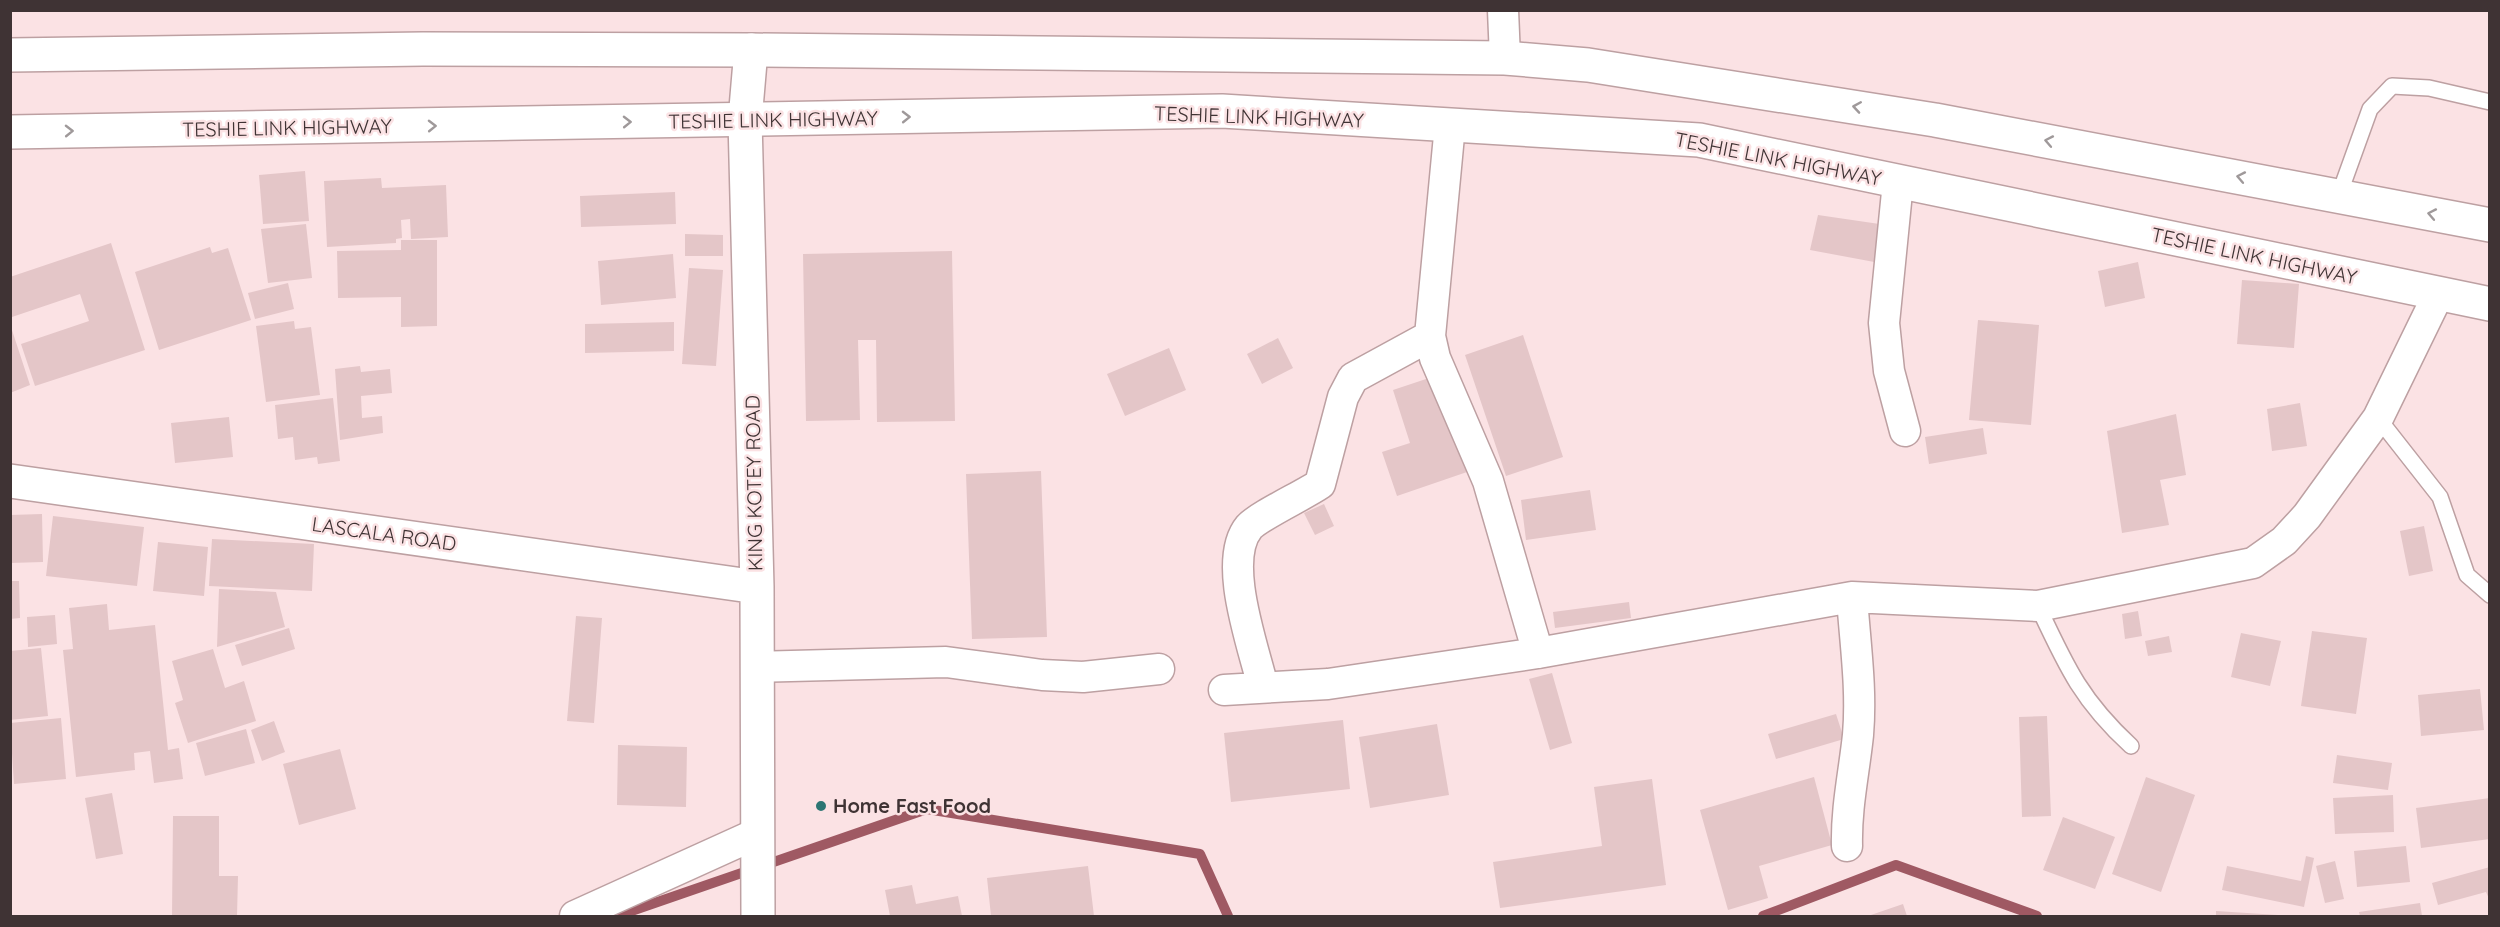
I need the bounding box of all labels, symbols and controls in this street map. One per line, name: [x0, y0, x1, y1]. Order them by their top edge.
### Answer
street label: TESHIE LINK HIGHWAY: [1154, 100, 1364, 133]
one-way arrow: [1852, 102, 1862, 114]
street label: TESHIE LINK HIGHWAY: [668, 105, 878, 134]
one-way arrow: [901, 111, 910, 123]
street label: TESHIE LINK HIGHWAY: [182, 113, 392, 142]
one-way arrow: [622, 116, 631, 129]
one-way arrow: [427, 120, 436, 132]
one-way arrow: [64, 125, 73, 137]
street label: TESHIE LINK HIGHWAY: [1673, 126, 1884, 191]
one-way arrow: [2044, 135, 2054, 148]
one-way arrow: [2236, 171, 2246, 184]
one-way arrow: [2427, 208, 2437, 221]
street label: TESHIE LINK HIGHWAY: [2149, 221, 2359, 290]
street label: KING KOTEY ROAD: [739, 395, 768, 571]
street label: LASCALA ROAD: [310, 511, 458, 556]
place label: Home Fast Food: [833, 793, 991, 818]
marker: Home Fast Food: [814, 799, 828, 813]

